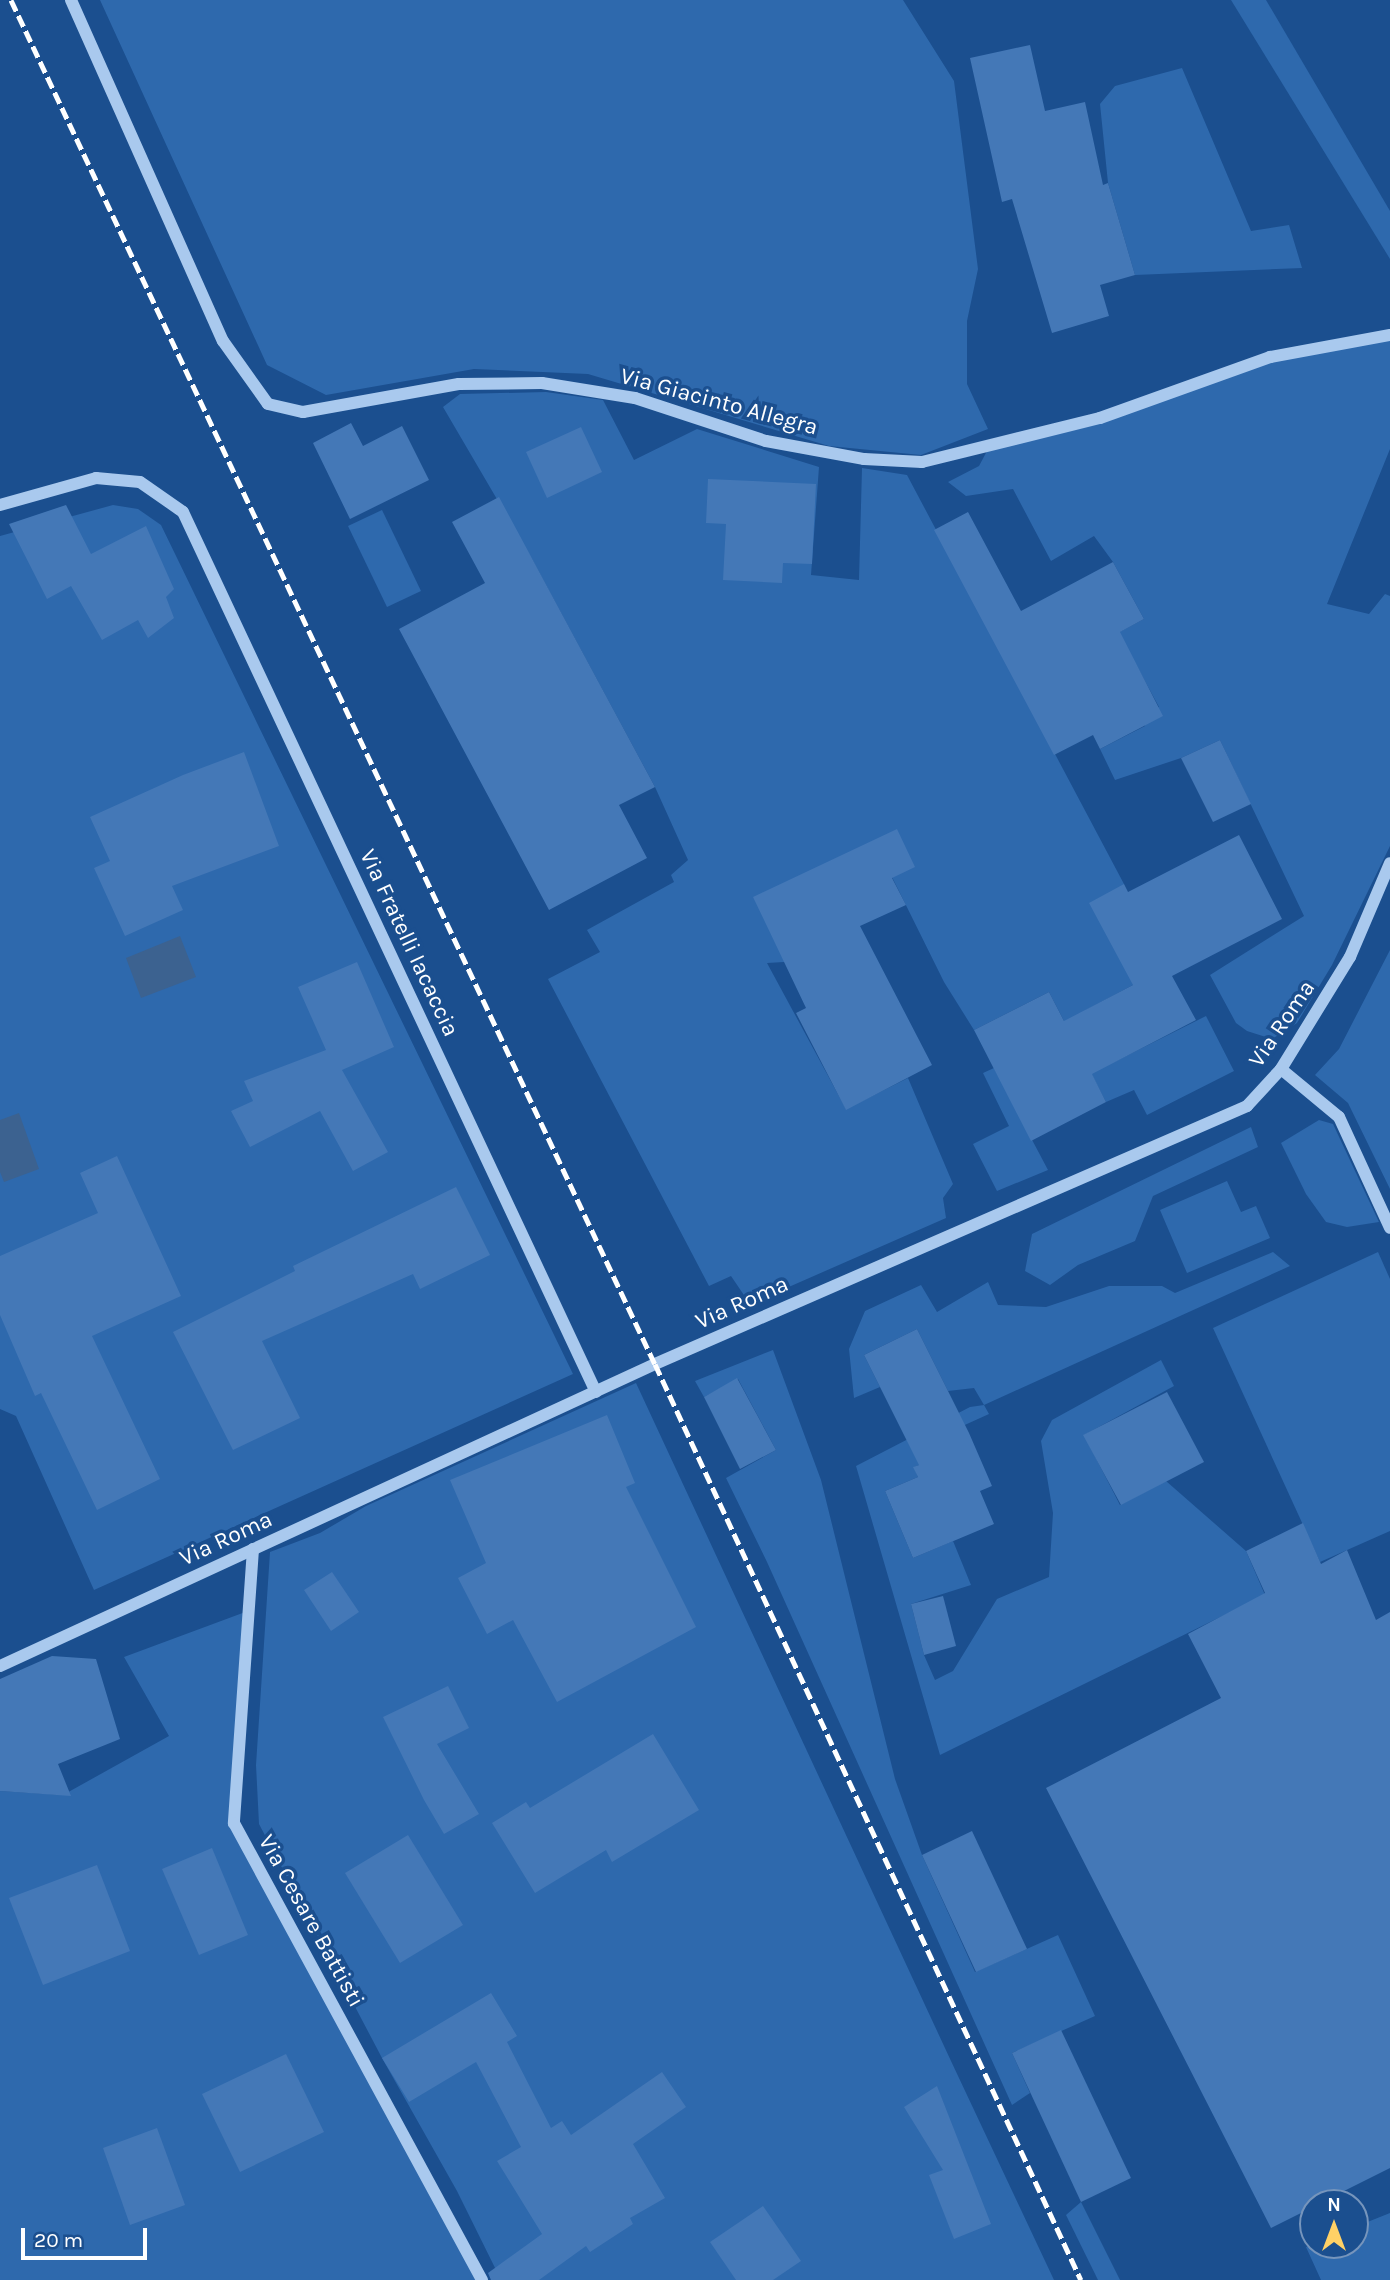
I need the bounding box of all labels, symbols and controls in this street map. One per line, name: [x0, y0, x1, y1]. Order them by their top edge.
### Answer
street label: Via Giacinto Allegra: [617, 362, 821, 442]
street label: Via Fratelli Iacaccia: [353, 845, 465, 1041]
street label: Via Roma: [1243, 975, 1321, 1073]
street label: Via Roma: [691, 1270, 793, 1336]
street label: Via Roma: [175, 1506, 277, 1572]
street label: Via Cesare Battisti: [252, 1830, 370, 2012]
north arrow: [1299, 2189, 1369, 2259]
text: N: [1327, 2194, 1341, 2216]
scale bar: [24, 2214, 150, 2258]
text: 20 m: [34, 2228, 83, 2252]

